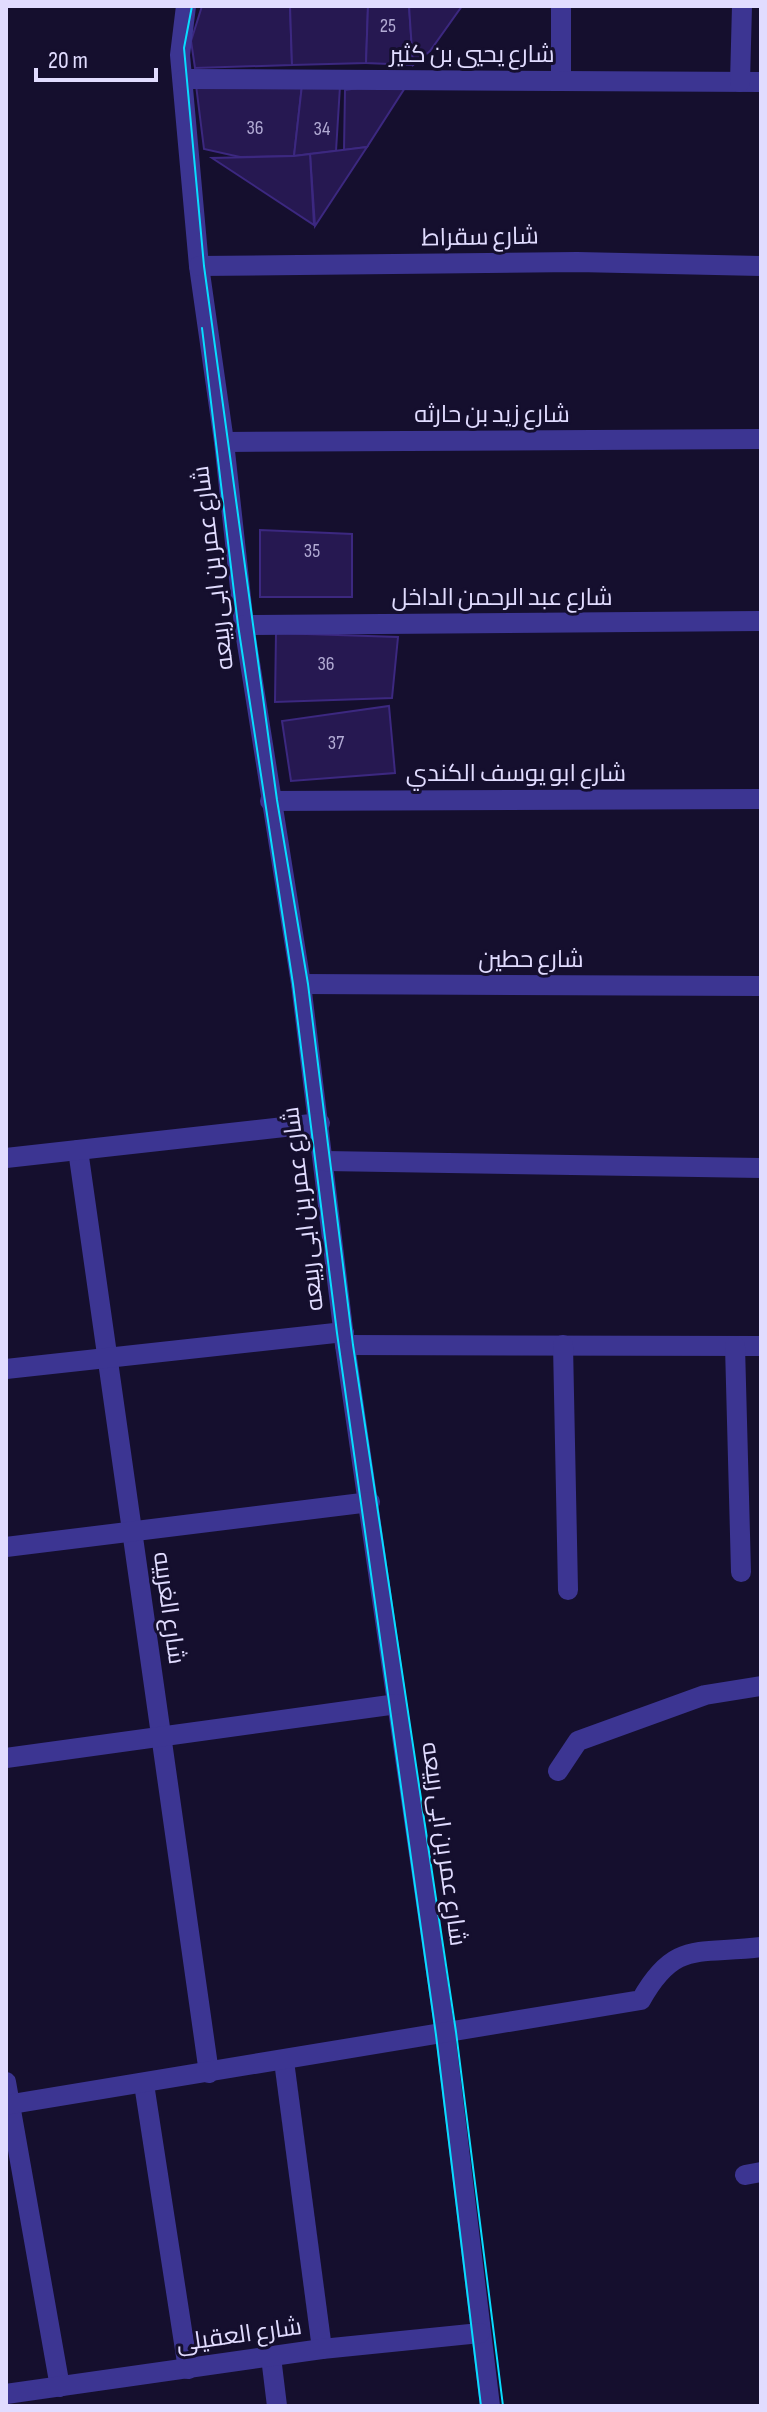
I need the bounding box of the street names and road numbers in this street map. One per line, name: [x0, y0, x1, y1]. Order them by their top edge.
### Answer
street label: شارع يحيي بن كثير: [388, 40, 554, 70]
street label: شارع سقراط: [421, 221, 539, 254]
street label: شارع زيد بن حارثه: [414, 400, 570, 430]
street label: شارع عمر بن ابى ربيعه: [186, 464, 241, 672]
street label: شارع عبد الرحمن الداخل: [391, 583, 613, 613]
street label: شارع ابو يوسف الكندي: [406, 759, 626, 791]
street label: شارع حطين: [478, 945, 584, 975]
street label: شارع عمر بن ابى ربيعه: [276, 1105, 331, 1313]
street label: شارع الغربيه: [146, 1550, 191, 1666]
street label: شارع عمر بن ابى ربيعه: [414, 1740, 473, 1948]
street label: شارع العقيلى: [174, 2312, 304, 2359]

